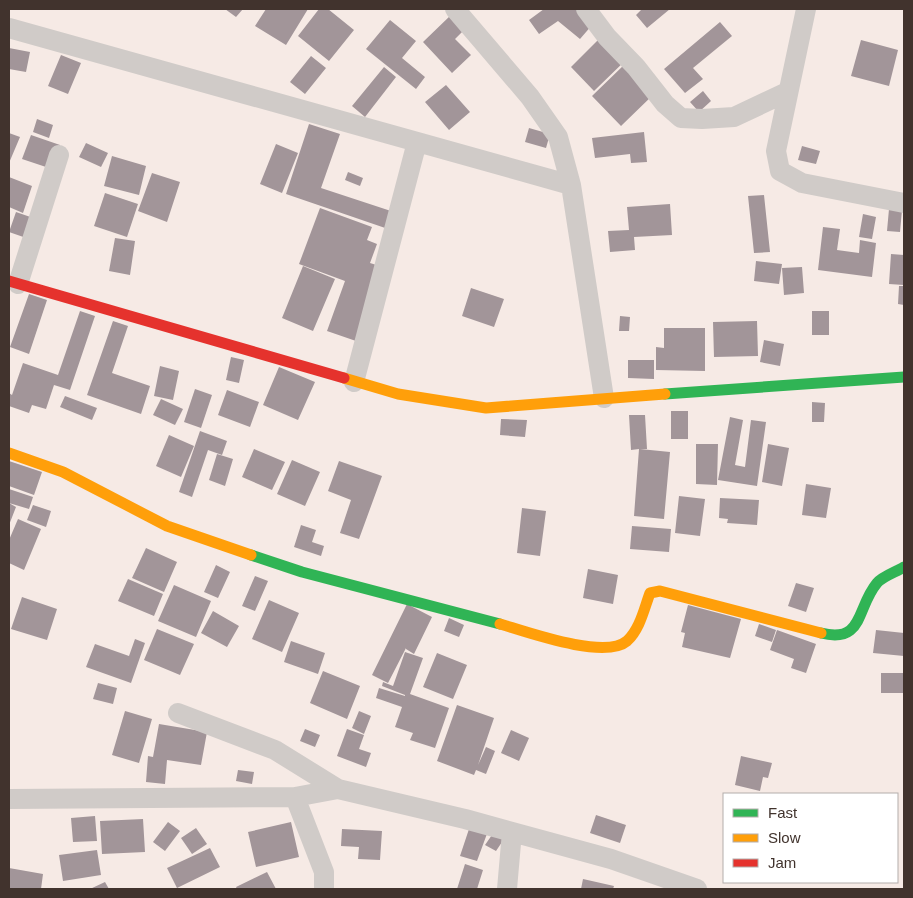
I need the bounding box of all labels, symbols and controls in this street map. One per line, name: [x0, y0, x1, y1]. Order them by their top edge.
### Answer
legend: [723, 793, 898, 883]
text: Fast: [768, 804, 798, 821]
text: Slow: [768, 829, 801, 846]
text: Jam: [768, 854, 796, 871]

